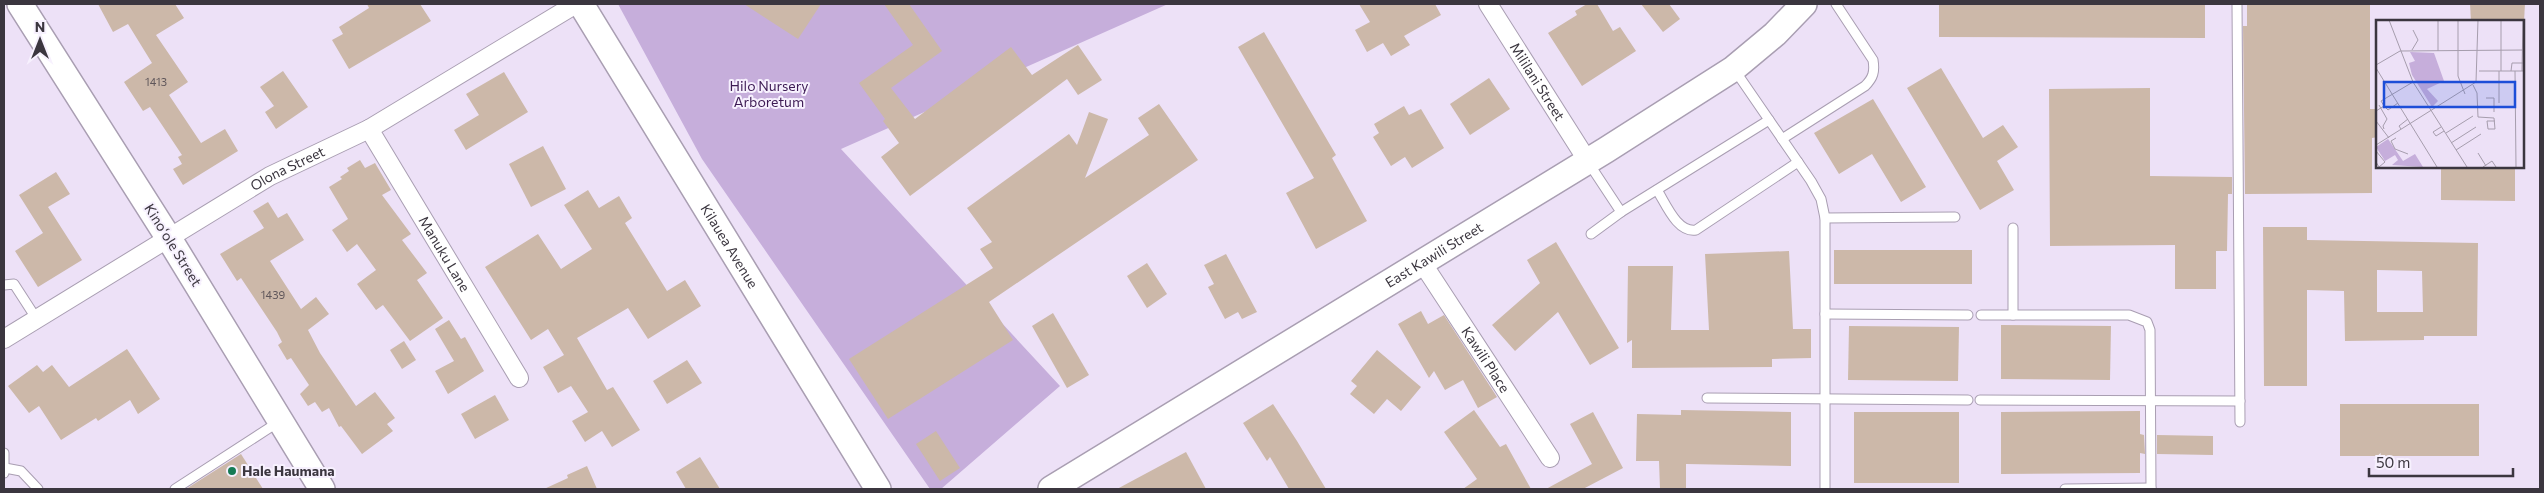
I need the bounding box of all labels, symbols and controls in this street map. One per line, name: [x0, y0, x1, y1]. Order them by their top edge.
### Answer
north arrow: [15, 15, 65, 65]
text: N: [35, 18, 45, 35]
inset map: [2376, 20, 2524, 168]
street label: Mililani Street: [1507, 39, 1569, 124]
house number: 1413: [145, 75, 167, 88]
park label: Hilo Nursery Arboretum: [729, 77, 809, 110]
street label: Olona Street: [247, 142, 327, 194]
street label: Kinoʻole Street: [141, 200, 206, 289]
street label: Kilauea Avenue: [697, 201, 762, 291]
street label: Manuku Lane: [415, 213, 474, 295]
street label: East Kawili Street: [1382, 218, 1486, 291]
house number: 1439: [261, 288, 285, 301]
street label: Kawili Place: [1458, 323, 1514, 396]
scale bar: [2369, 446, 2513, 478]
text: 50 m: [2376, 453, 2410, 471]
place label: Hale Haumana: [242, 462, 335, 479]
marker: Hale Haumana: [226, 465, 238, 477]

